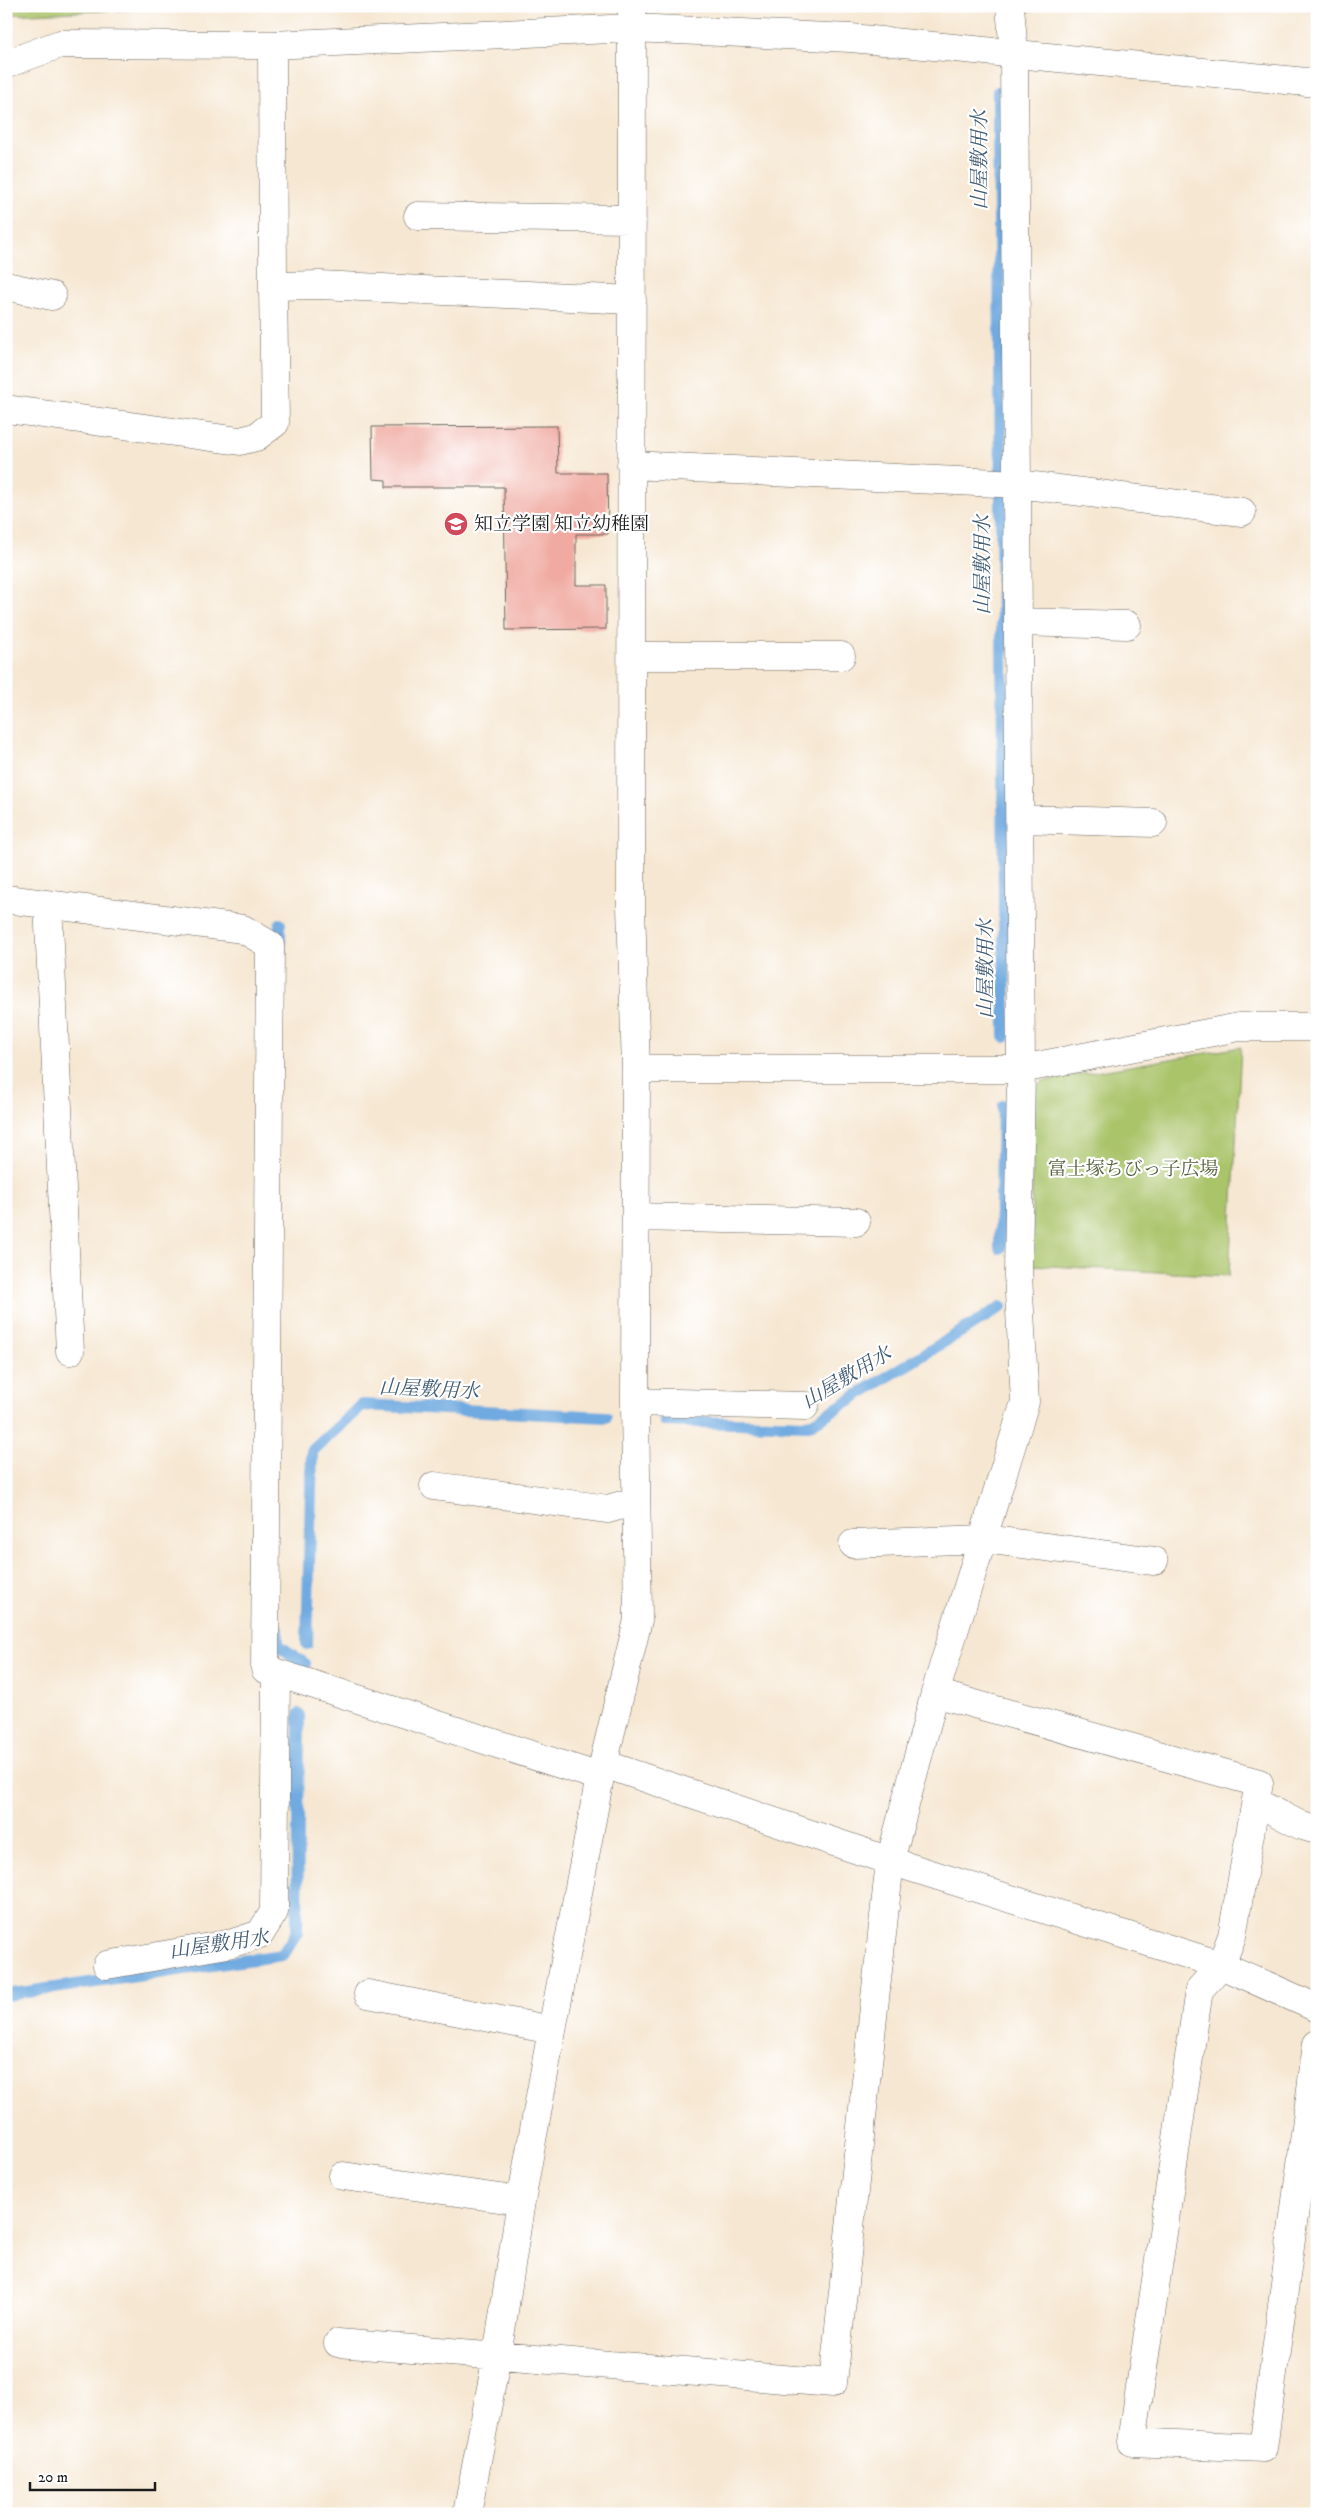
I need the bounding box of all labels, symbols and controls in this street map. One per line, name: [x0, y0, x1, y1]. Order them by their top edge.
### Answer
water label: 山屋敷用水: [968, 108, 993, 210]
school or university icon: 知立学園 知立幼稚園: [443, 511, 469, 537]
place label: 知立学園 知立幼稚園: [474, 513, 649, 536]
water label: 山屋敷用水: [971, 513, 996, 615]
water label: 山屋敷用水: [974, 917, 999, 1019]
park label: 富士塚ちびっ子広場: [1047, 1158, 1219, 1181]
water label: 山屋敷用水: [798, 1341, 898, 1414]
water label: 山屋敷用水: [378, 1375, 482, 1405]
water label: 山屋敷用水: [168, 1925, 272, 1964]
scale bar: [30, 2460, 155, 2492]
text: 20 m: [38, 2468, 68, 2487]

